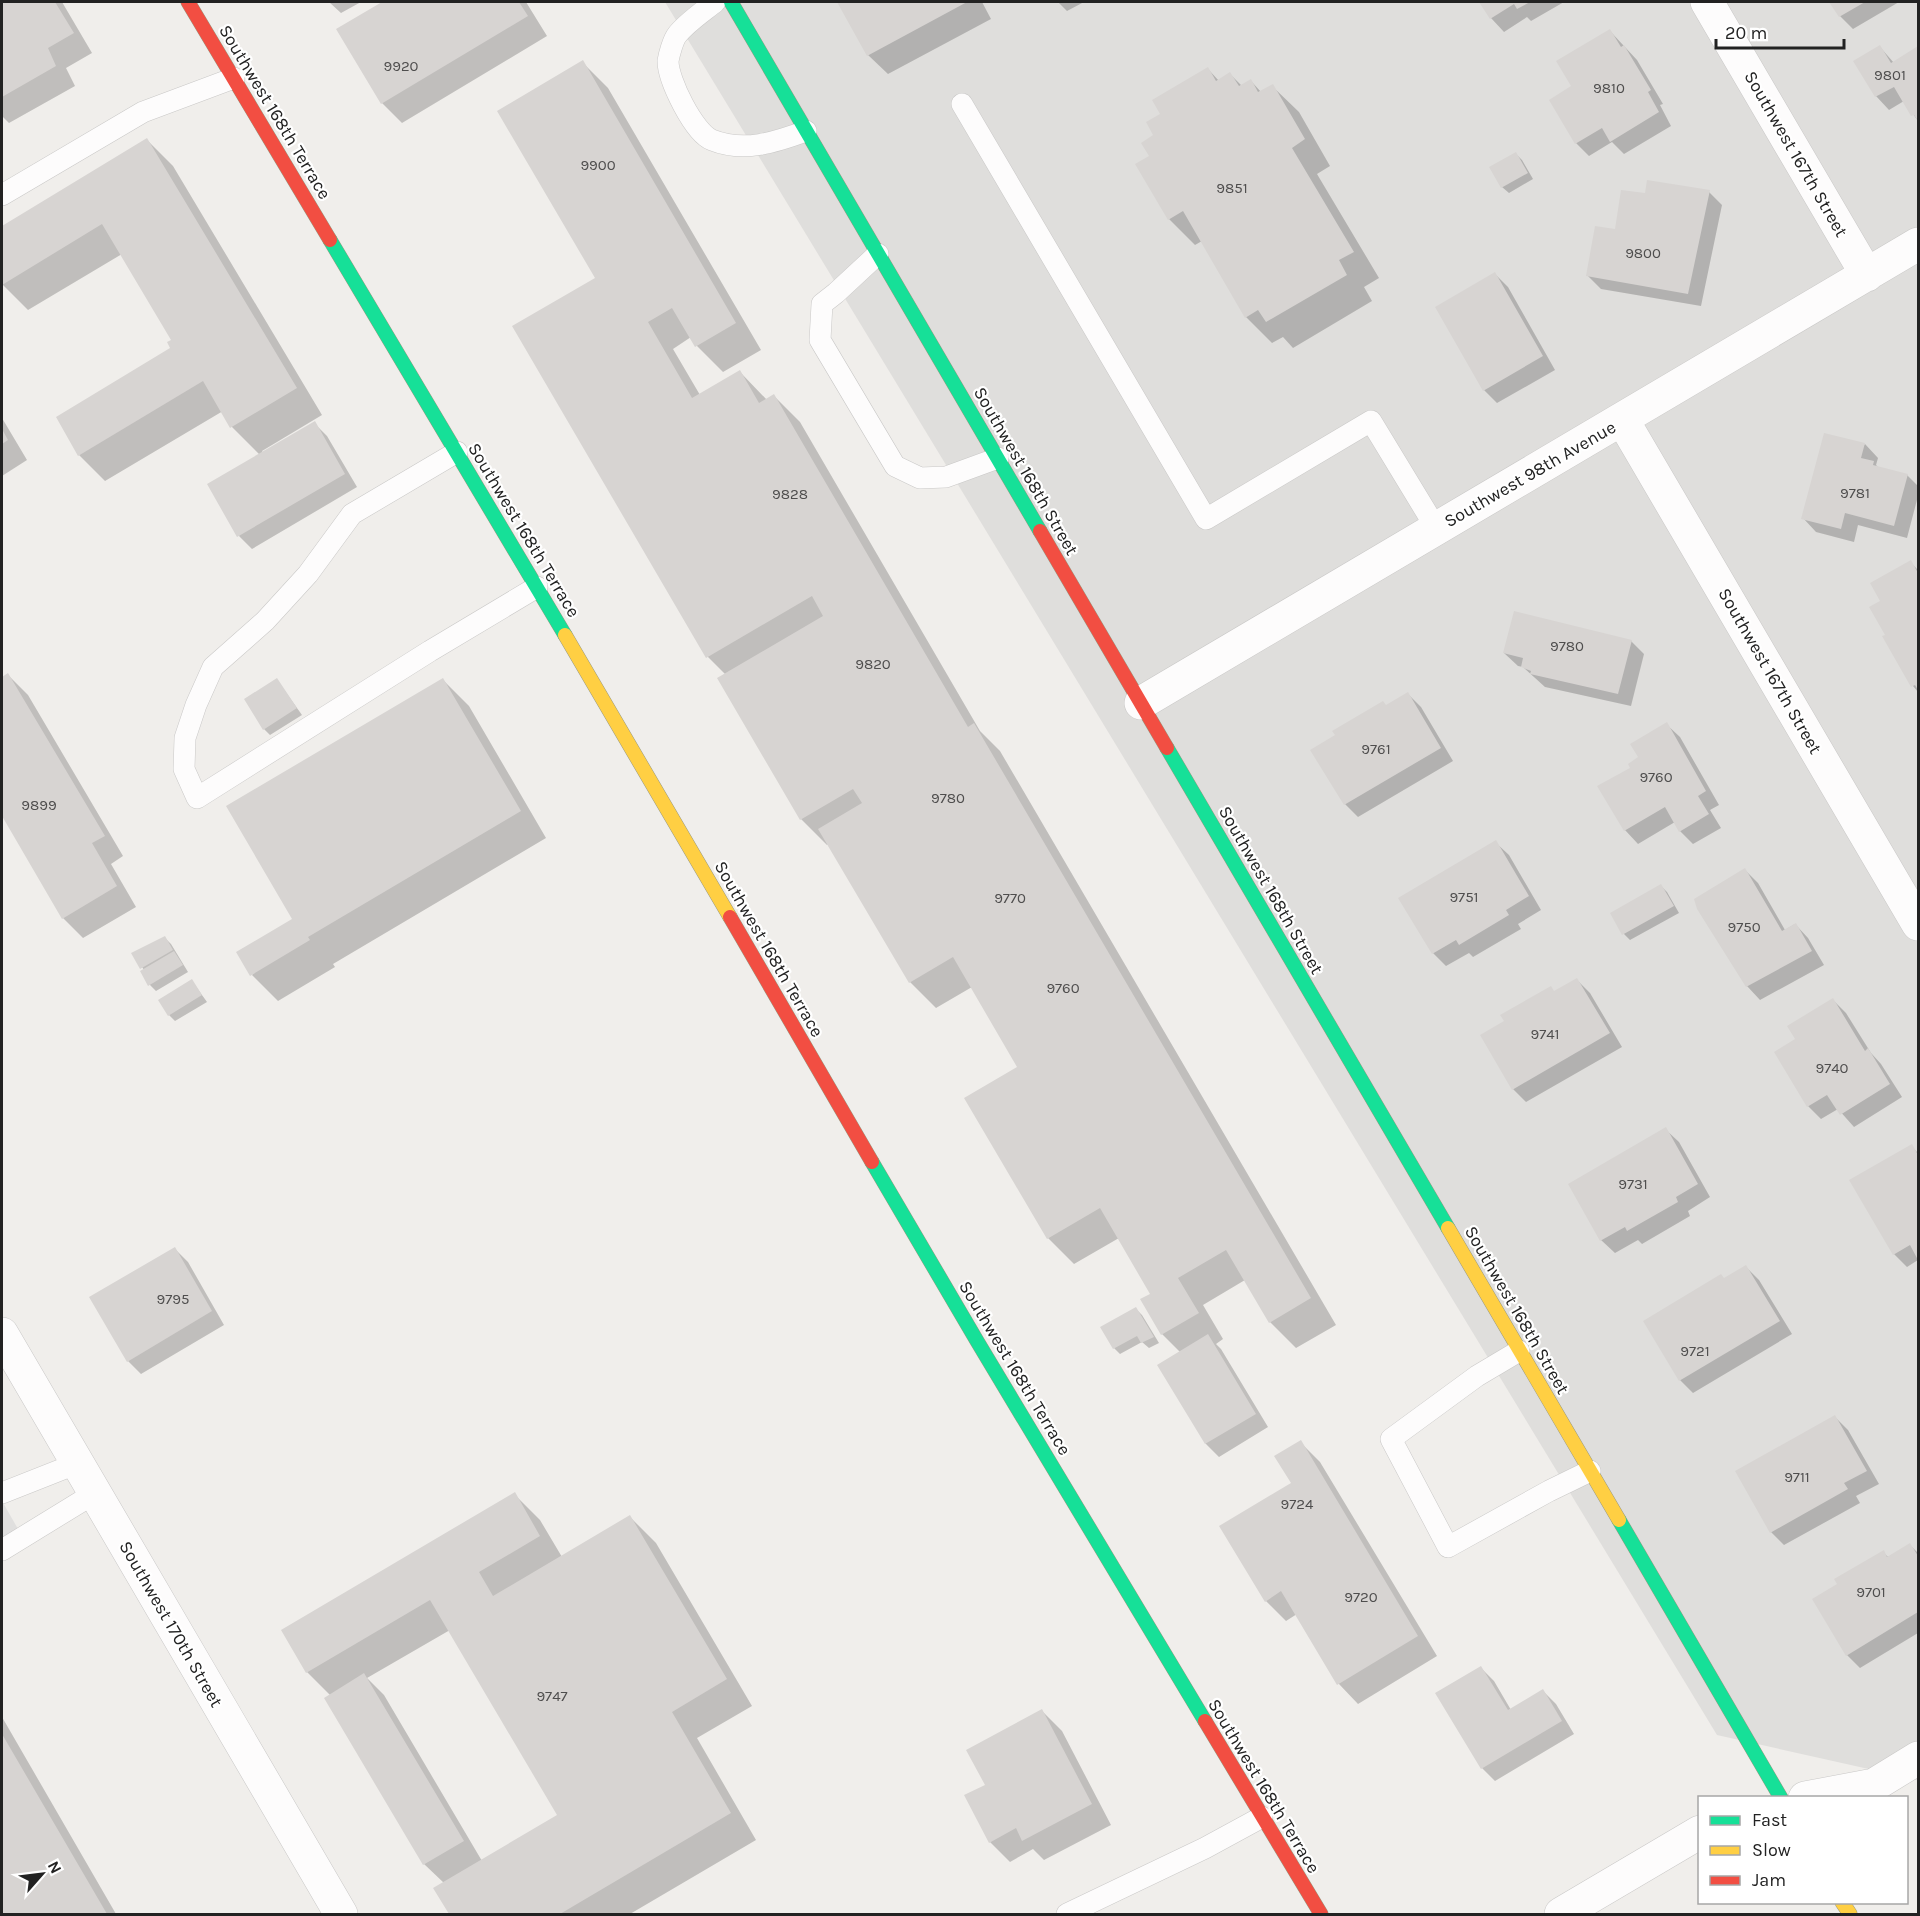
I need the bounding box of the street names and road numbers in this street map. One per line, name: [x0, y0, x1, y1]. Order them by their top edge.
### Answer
street label: Southwest 168th Terrace: [214, 21, 336, 203]
street label: Southwest 167th Street: [1739, 67, 1853, 241]
street label: Southwest 168th Street: [969, 383, 1083, 559]
street label: Southwest 98th Avenue: [1440, 416, 1620, 532]
street label: Southwest 168th Terrace: [463, 439, 585, 621]
street label: Southwest 167th Street: [1713, 584, 1827, 758]
street label: Southwest 168th Street: [1214, 802, 1328, 978]
street label: Southwest 168th Terrace: [710, 857, 828, 1041]
street label: Southwest 168th Street: [1460, 1222, 1574, 1398]
street label: Southwest 168th Terrace: [954, 1277, 1076, 1459]
street label: Southwest 170th Street: [114, 1537, 228, 1711]
street label: Southwest 168th Terrace: [1203, 1695, 1325, 1877]

